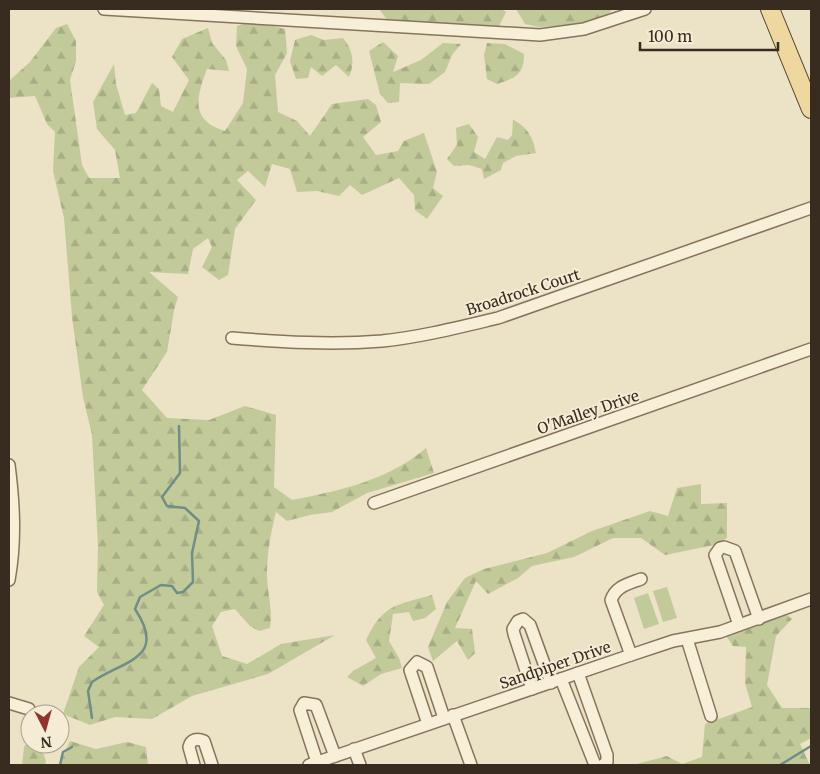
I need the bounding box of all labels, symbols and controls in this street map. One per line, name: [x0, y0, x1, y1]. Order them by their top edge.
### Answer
scale bar: [640, 20, 778, 52]
text: 100 m: [648, 27, 692, 46]
street label: Broadrock Court: [464, 265, 583, 319]
street label: O'Malley Drive: [535, 386, 642, 438]
street label: Sandpiper Drive: [497, 637, 613, 693]
north arrow: [20, 704, 70, 754]
text: N: [40, 732, 53, 751]

